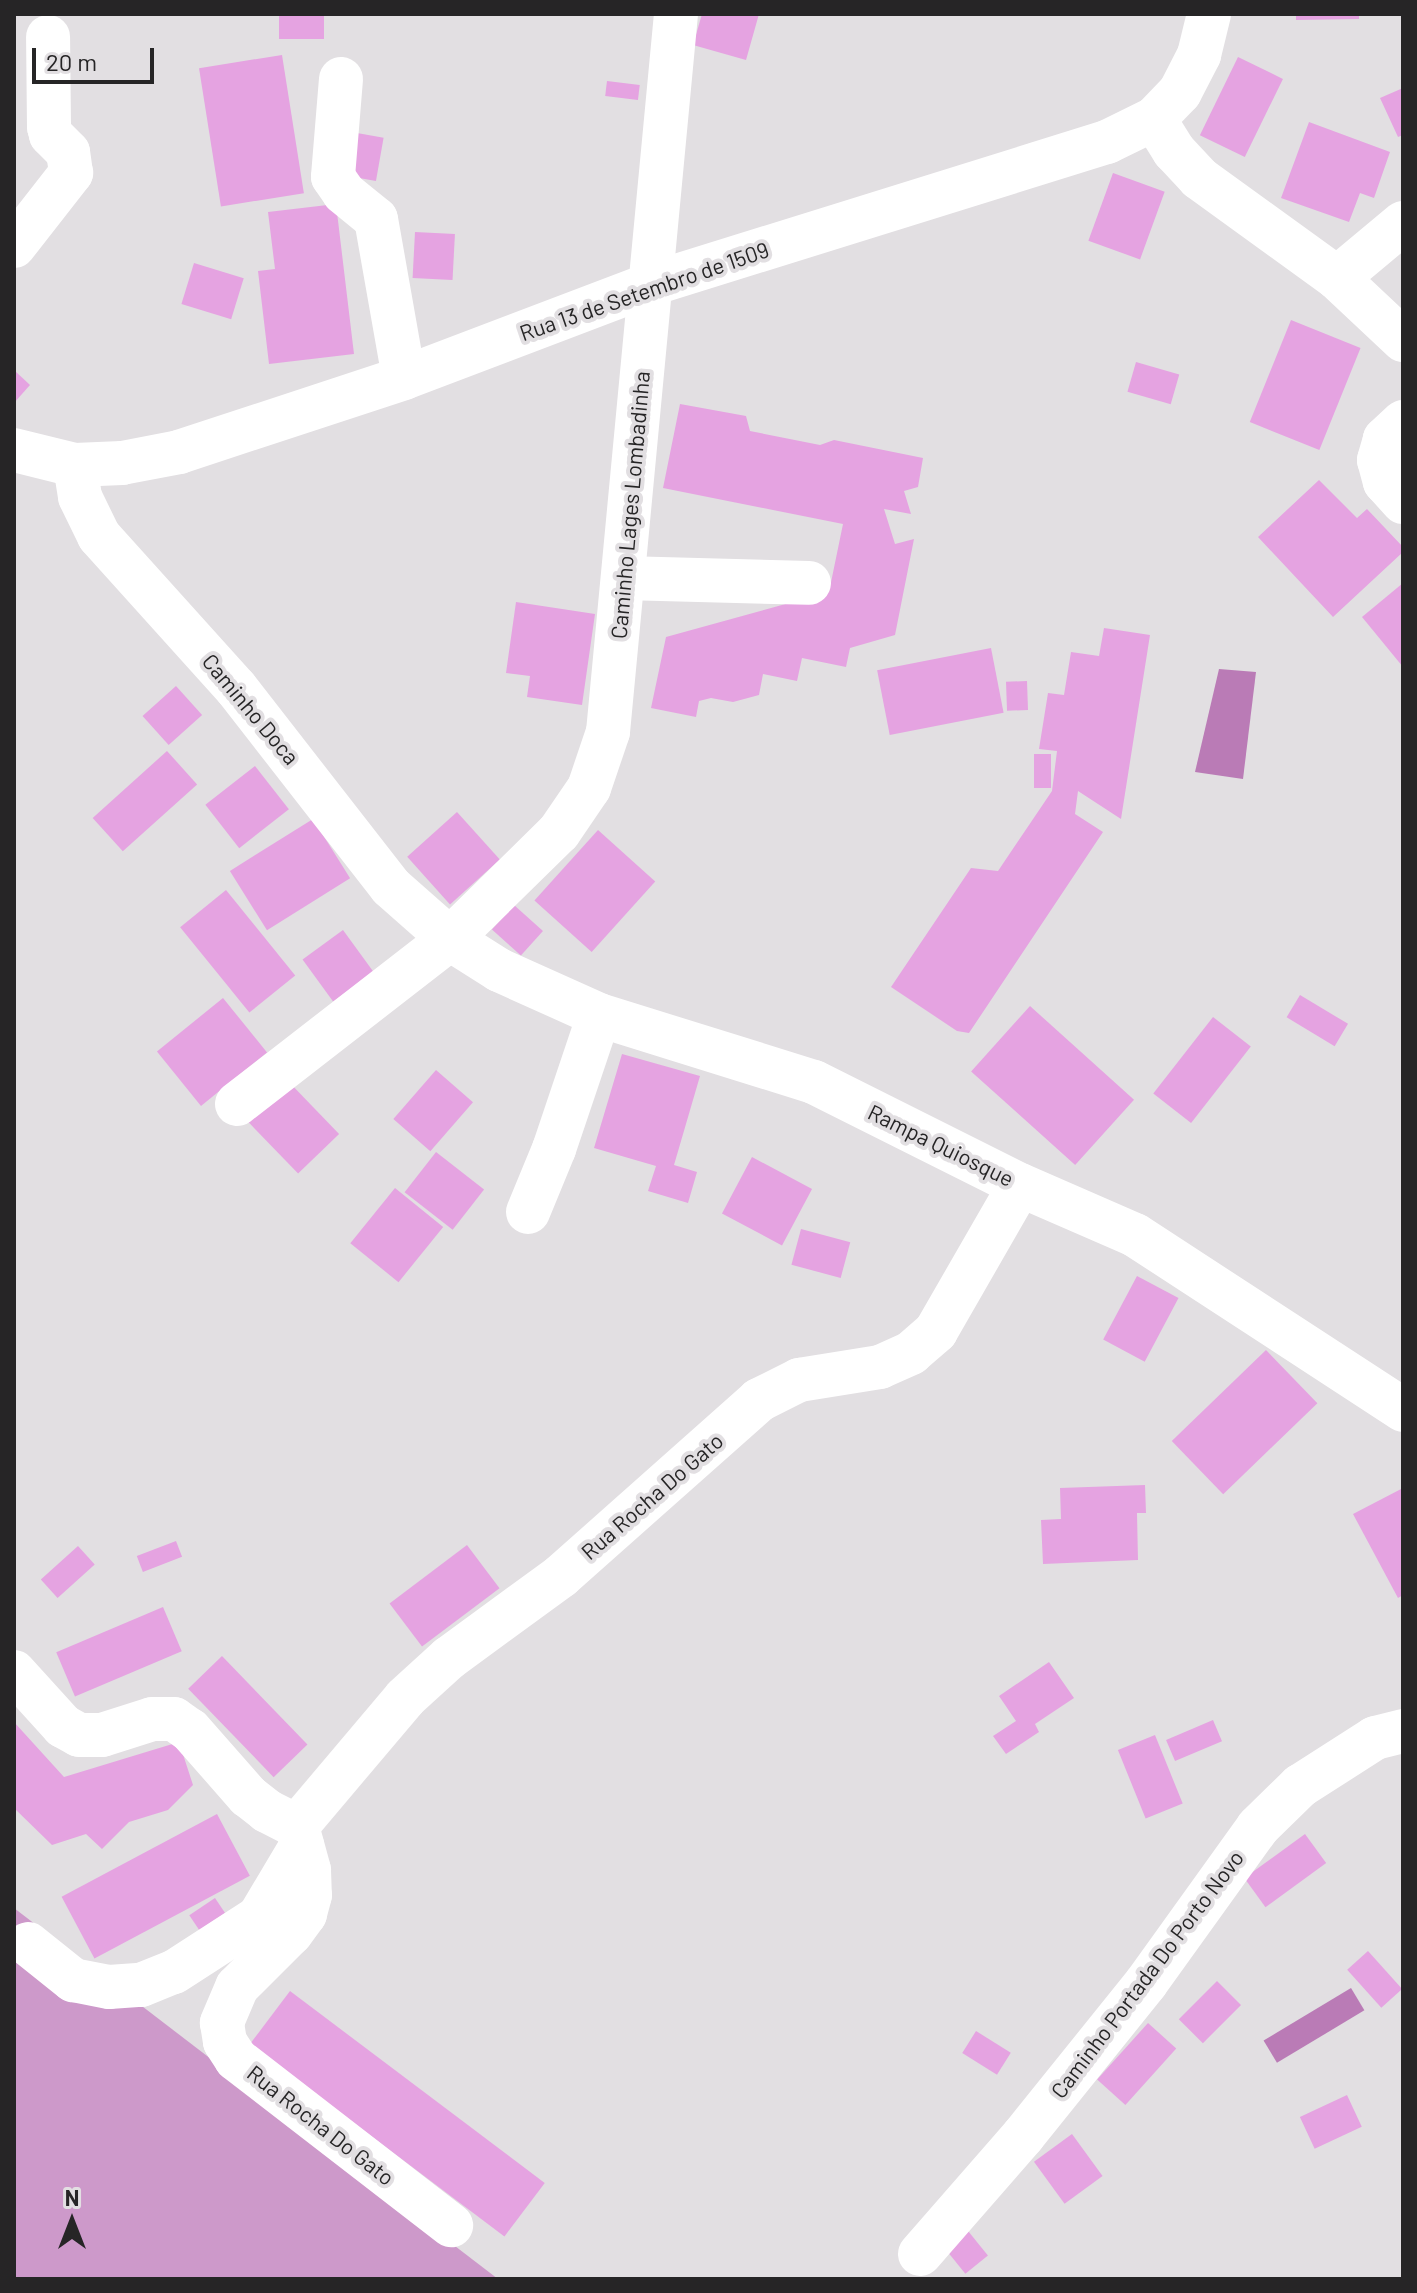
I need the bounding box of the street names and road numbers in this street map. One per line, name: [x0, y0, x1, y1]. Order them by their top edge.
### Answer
street label: Rua 13 de Setembro de 1509: [516, 236, 772, 346]
street label: Caminho Lages Lombadinha: [605, 370, 655, 640]
street label: Caminho Doca: [197, 648, 305, 770]
street label: Rampa Quiosque: [864, 1098, 1018, 1192]
street label: Rua Rocha Do Gato: [576, 1427, 728, 1565]
street label: Caminho Portada Do Porto Novo: [1045, 1845, 1249, 2103]
street label: Rua Rocha Do Gato: [242, 2059, 400, 2191]

